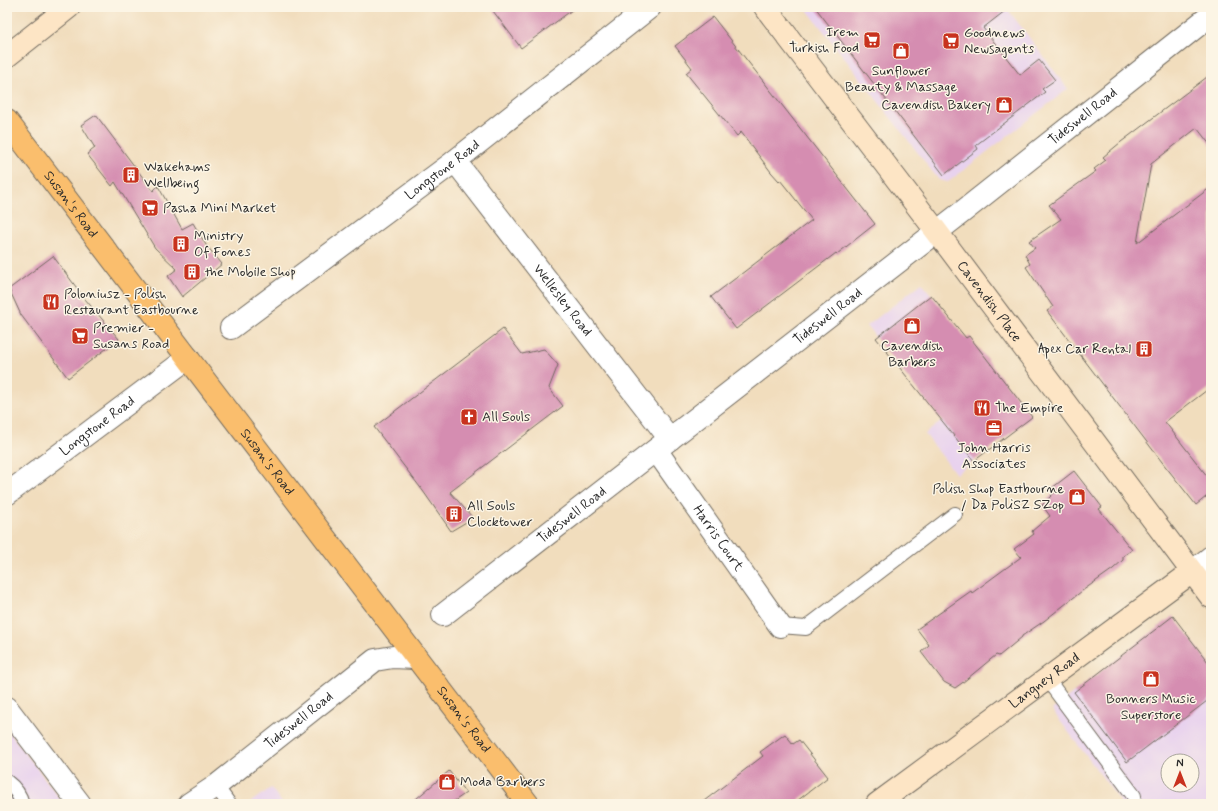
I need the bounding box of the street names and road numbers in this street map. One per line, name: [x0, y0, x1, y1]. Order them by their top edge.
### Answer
street label: Tideswell Road: [1045, 84, 1121, 149]
street label: Longstone Road: [401, 136, 484, 204]
street label: Susan's Road: [39, 167, 102, 242]
street label: Cavendish Place: [953, 257, 1026, 346]
street label: Wellesley Road: [529, 260, 596, 340]
street label: Tideswell Road: [789, 284, 866, 349]
street label: Longstone Road: [56, 392, 139, 460]
street label: Susan's Road: [236, 425, 298, 499]
street label: Tideswell Road: [533, 483, 610, 548]
street label: Harris Court: [689, 502, 748, 576]
street label: Langney Road: [1006, 649, 1083, 713]
street label: Susan's Road: [432, 683, 495, 757]
street label: Tideswell Road: [261, 688, 337, 753]

